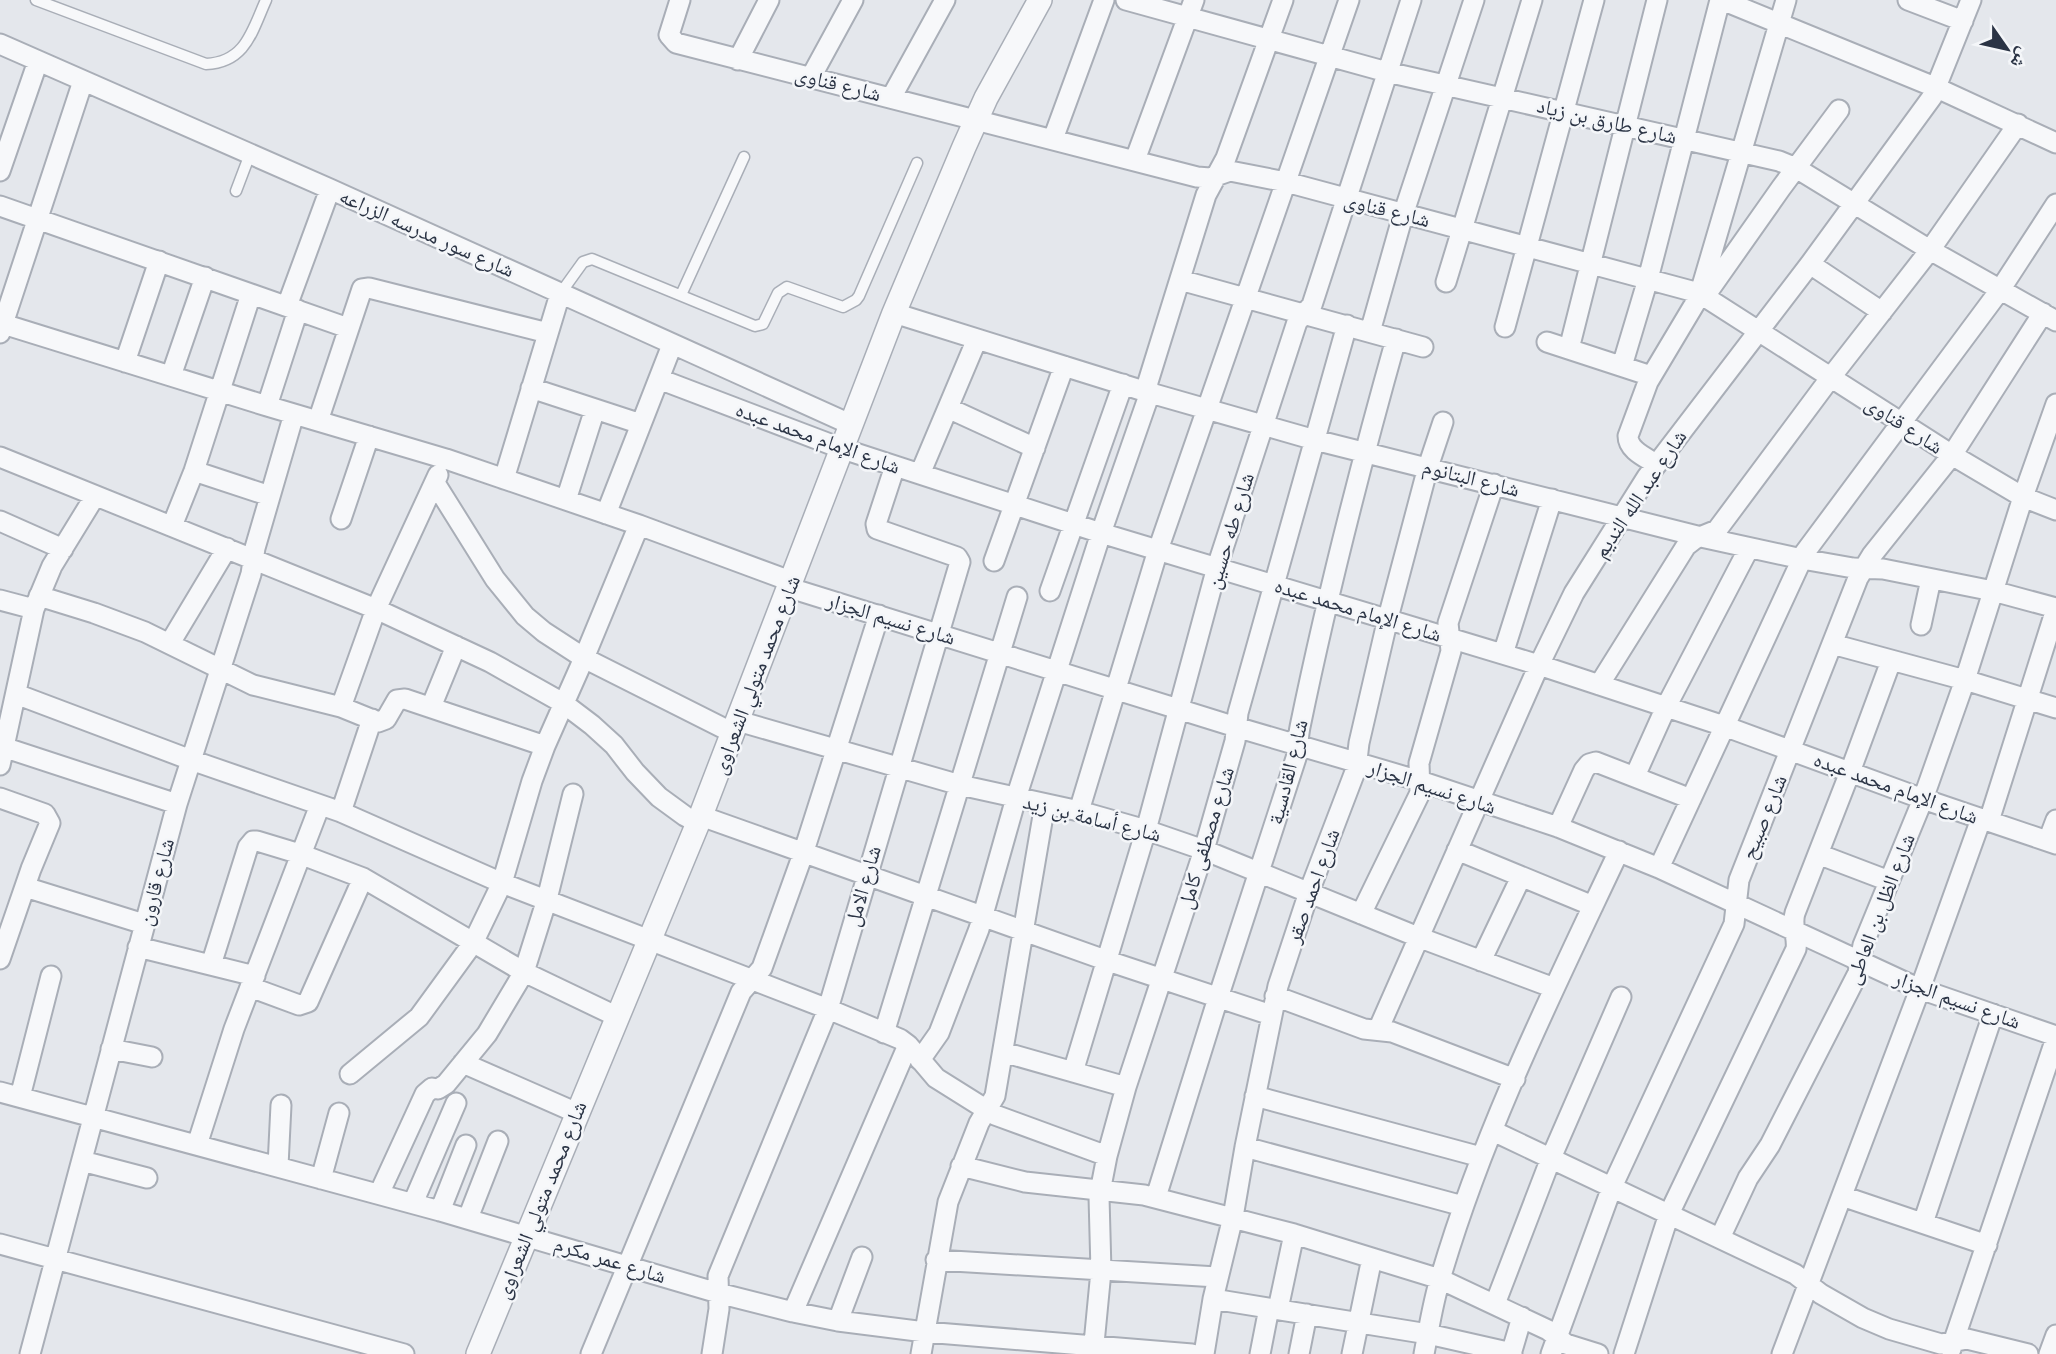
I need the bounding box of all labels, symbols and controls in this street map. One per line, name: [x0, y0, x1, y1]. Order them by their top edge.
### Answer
north arrow: [1972, 14, 2042, 84]
text: ش: [2006, 43, 2036, 73]
street label: شارع قناوى: [792, 61, 884, 107]
street label: شارع طارق بن زياد: [1534, 92, 1680, 150]
street label: شارع سور مدرسه الزراعه: [336, 183, 518, 283]
street label: شارع قناوى: [1341, 187, 1433, 233]
street label: شارع قناوى: [1860, 390, 1948, 460]
street label: شارع الإمام محمد عبده: [732, 396, 904, 481]
street label: شارع عبد الله النديم: [1587, 425, 1693, 564]
street label: شارع البتانوم: [1419, 453, 1522, 504]
street label: شارع طه حسين: [1200, 470, 1260, 592]
street label: شارع محمد متولي الشعراوى: [706, 572, 809, 779]
street label: شارع الإمام محمد عبده: [1271, 572, 1445, 649]
street label: شارع نسيم الجزار: [822, 587, 958, 652]
street label: شارع القادسية: [1262, 717, 1314, 827]
street label: شارع الإمام محمد عبده: [1810, 746, 1982, 831]
street label: شارع نسيم الجزار: [1363, 754, 1499, 821]
street label: شارع مصطفى كامل: [1172, 764, 1240, 912]
street label: شارع صبيح: [1735, 771, 1793, 863]
street label: شارع أسامة بن زيد: [1020, 788, 1164, 848]
street label: شارع احمد صقر: [1280, 825, 1346, 948]
street label: شارع الظل بن العاطى: [1839, 830, 1921, 988]
street label: شارع قارون: [132, 836, 180, 928]
street label: شارع الامل: [839, 843, 887, 929]
street label: شارع نسيم الجزار: [1889, 965, 2024, 1036]
street label: شارع محمد متولي الشعراوى: [489, 1097, 596, 1304]
street label: شارع عمر مكرم: [551, 1231, 669, 1290]

